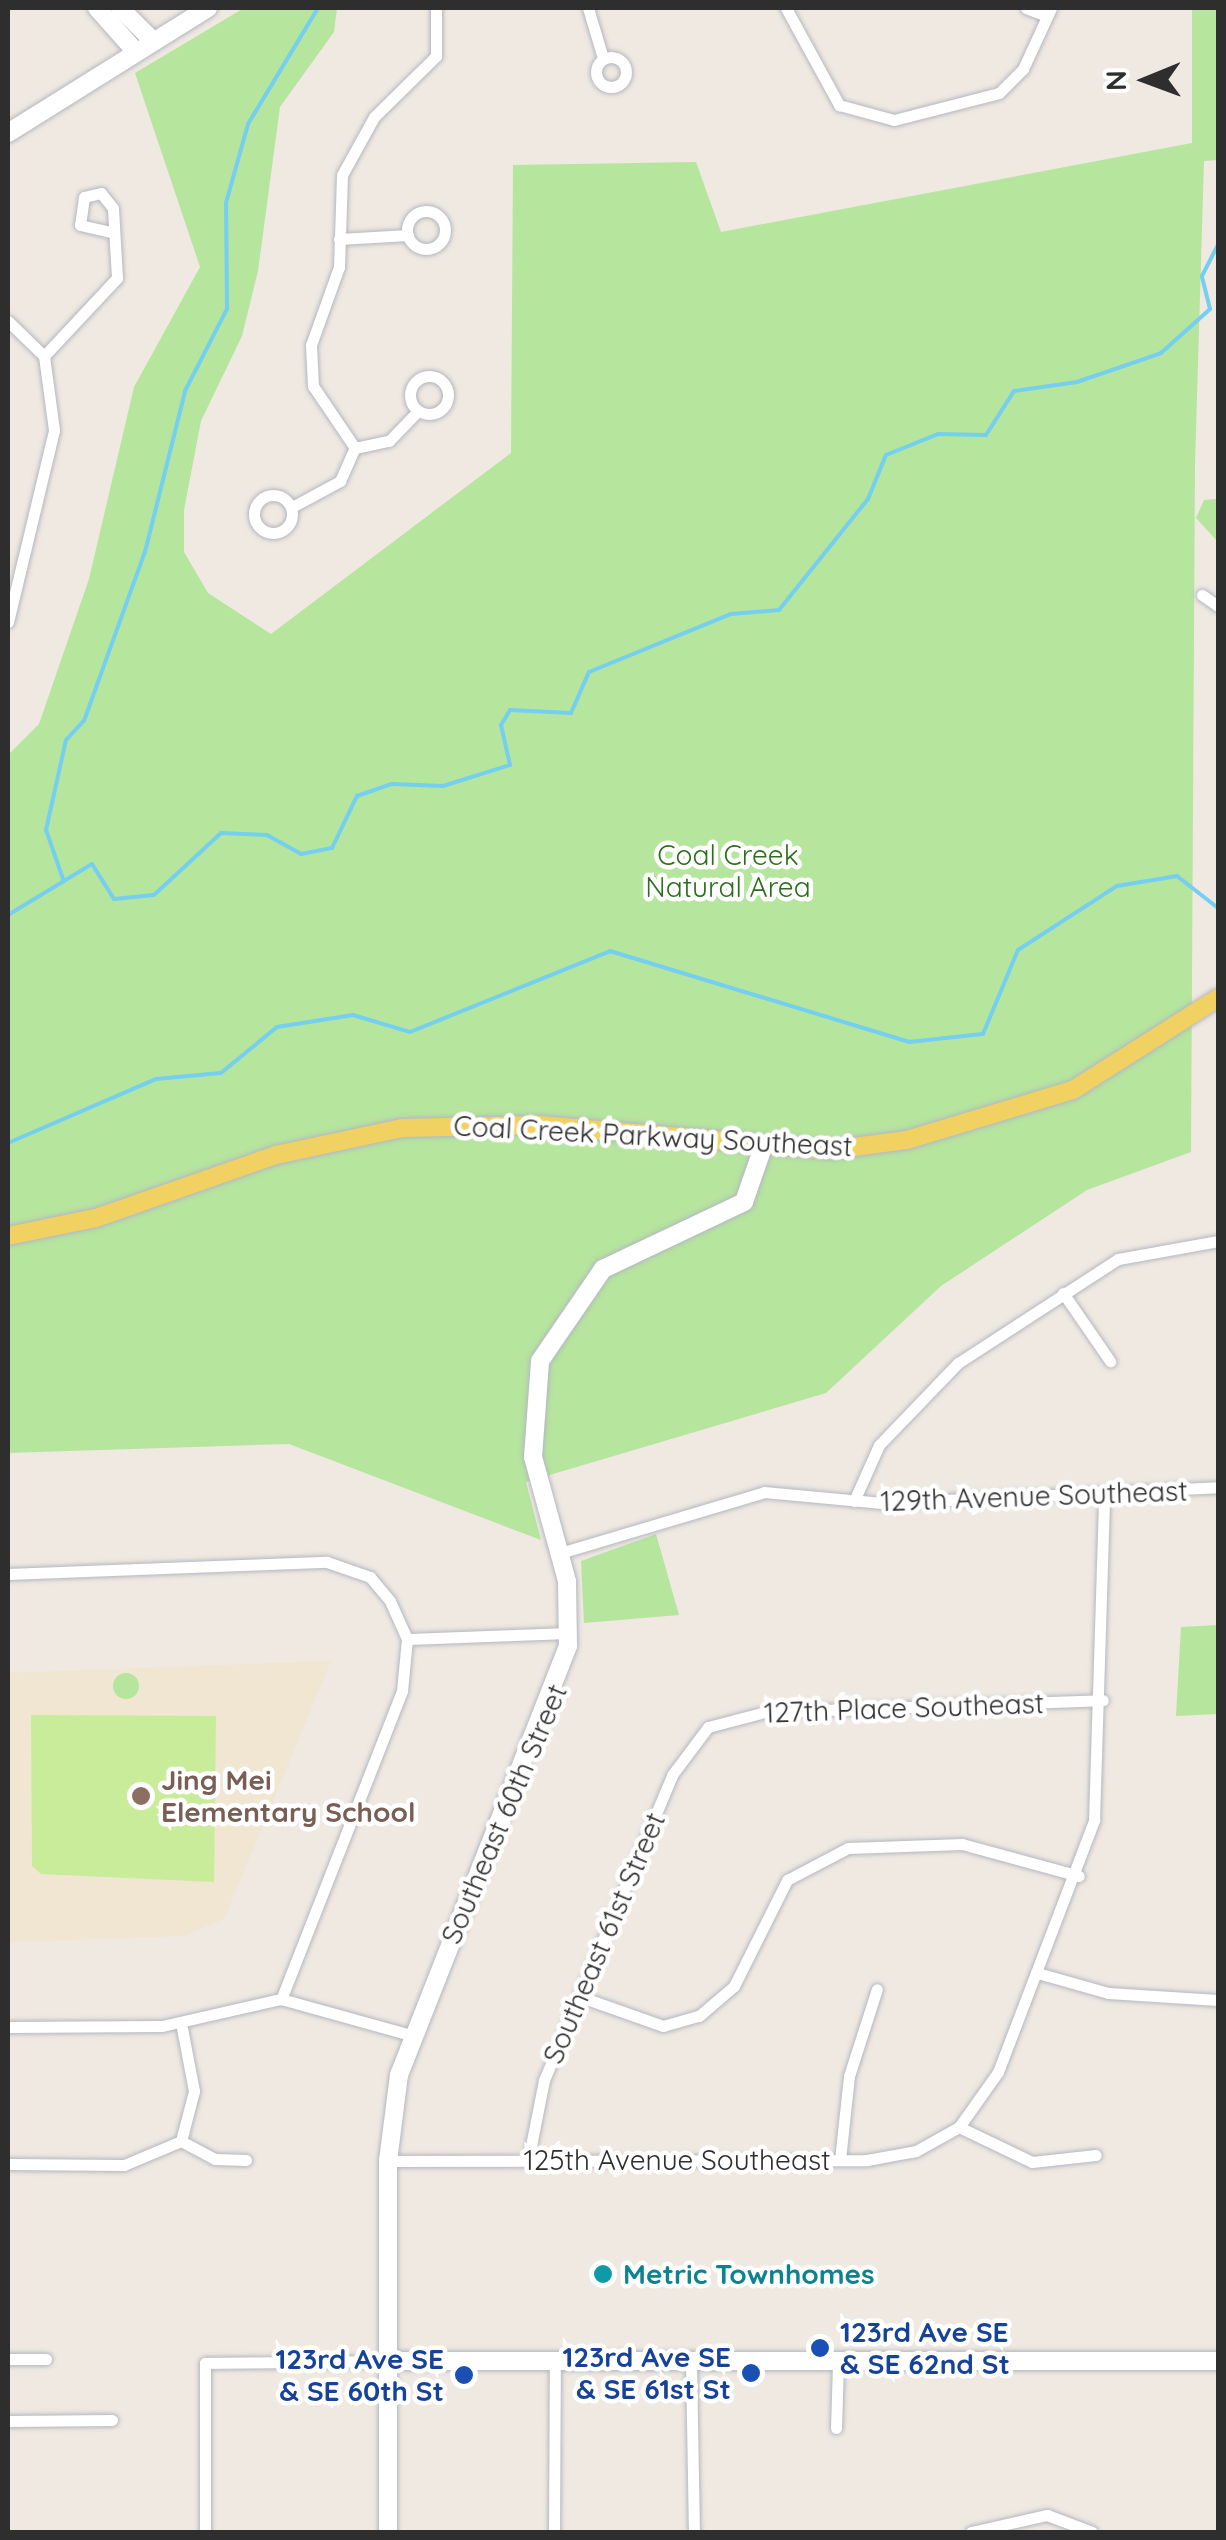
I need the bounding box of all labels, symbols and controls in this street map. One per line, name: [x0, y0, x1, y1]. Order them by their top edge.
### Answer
north arrow: [1096, 30, 1196, 130]
text: N: [1098, 70, 1133, 91]
park label: Coal Creek Natural Area: [645, 838, 811, 904]
street label: Coal Creek Parkway Southeast: [453, 1109, 853, 1163]
street label: 129th Avenue Southeast: [880, 1474, 1188, 1518]
street label: Southeast 60th Street: [434, 1679, 574, 1949]
street label: 127th Place Southeast: [763, 1686, 1045, 1730]
place label: Jing Mei Elementary School: [161, 1763, 415, 1829]
marker: Jing Mei Elementary School: [130, 1785, 152, 1807]
street label: Southeast 61st Street: [536, 1808, 672, 2068]
street label: 125th Avenue Southeast: [523, 2143, 831, 2177]
place label: Metric Townhomes: [623, 2257, 875, 2291]
marker: Metric Townhomes: [592, 2263, 614, 2285]
place label: 123rd Ave SE & SE 62nd St: [840, 2315, 1010, 2381]
marker: 123rd Ave SE & SE 62nd St: [809, 2337, 831, 2359]
place label: 123rd Ave SE & SE 61st St: [562, 2340, 731, 2406]
place label: 123rd Ave SE & SE 60th St: [275, 2342, 444, 2408]
marker: 123rd Ave SE & SE 61st St: [740, 2362, 762, 2384]
marker: 123rd Ave SE & SE 60th St: [453, 2364, 475, 2386]

